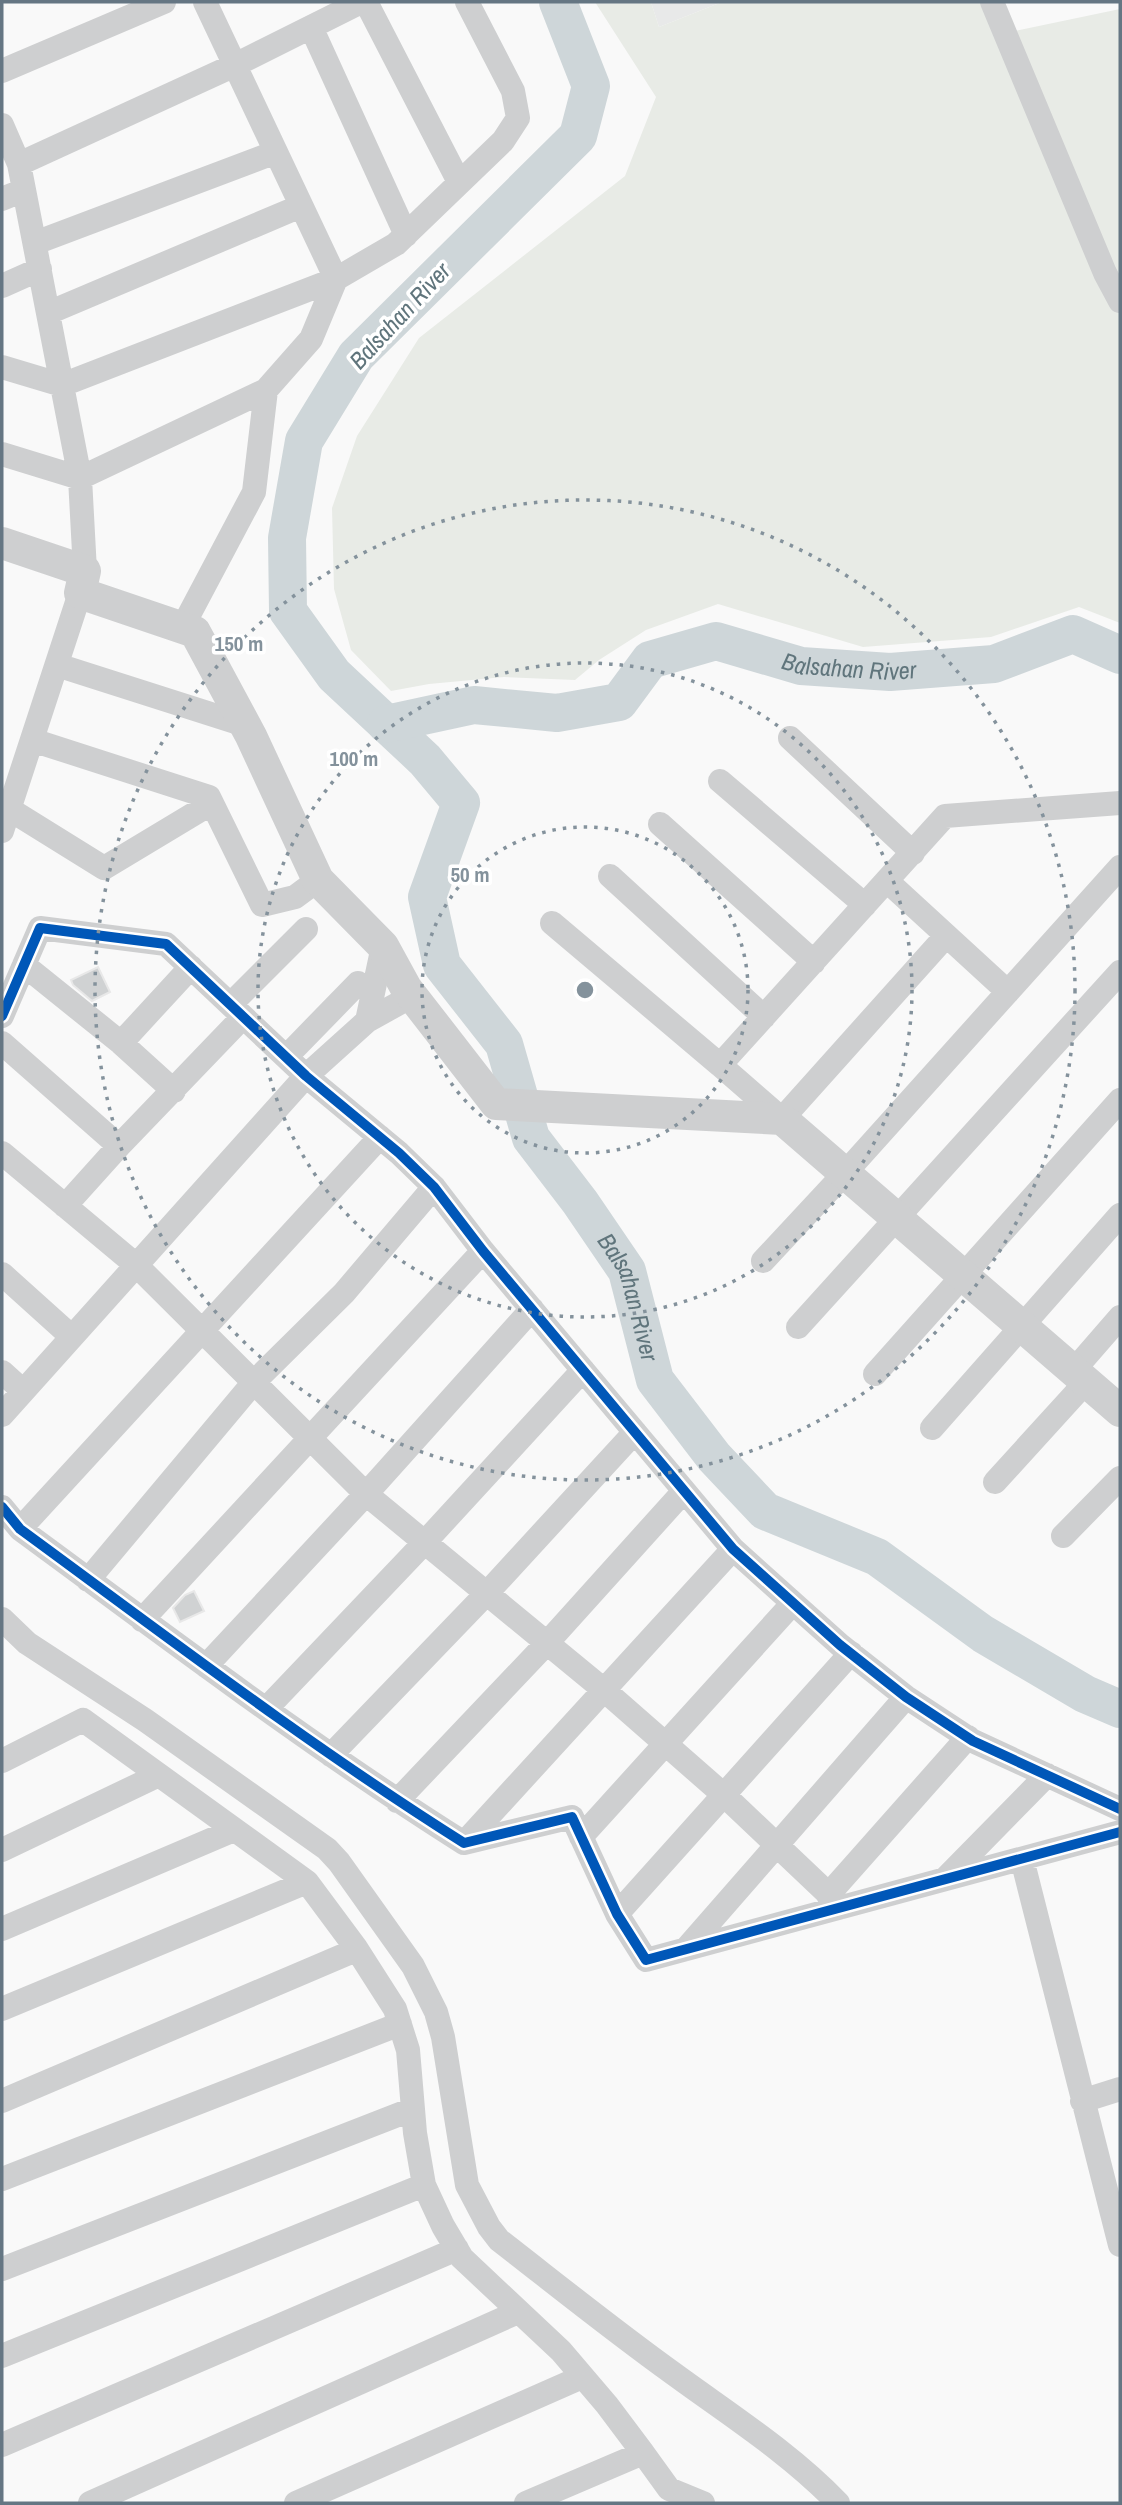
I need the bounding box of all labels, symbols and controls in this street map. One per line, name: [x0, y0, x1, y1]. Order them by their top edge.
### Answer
water label: Balsahan River: [342, 254, 458, 375]
text: 150 m: [215, 629, 263, 658]
water label: Balsahan River: [778, 644, 919, 687]
text: 100 m: [330, 744, 378, 773]
text: 50 m: [450, 860, 490, 889]
centre of rings: [573, 978, 597, 1002]
water label: Balsahan River: [591, 1227, 667, 1366]

